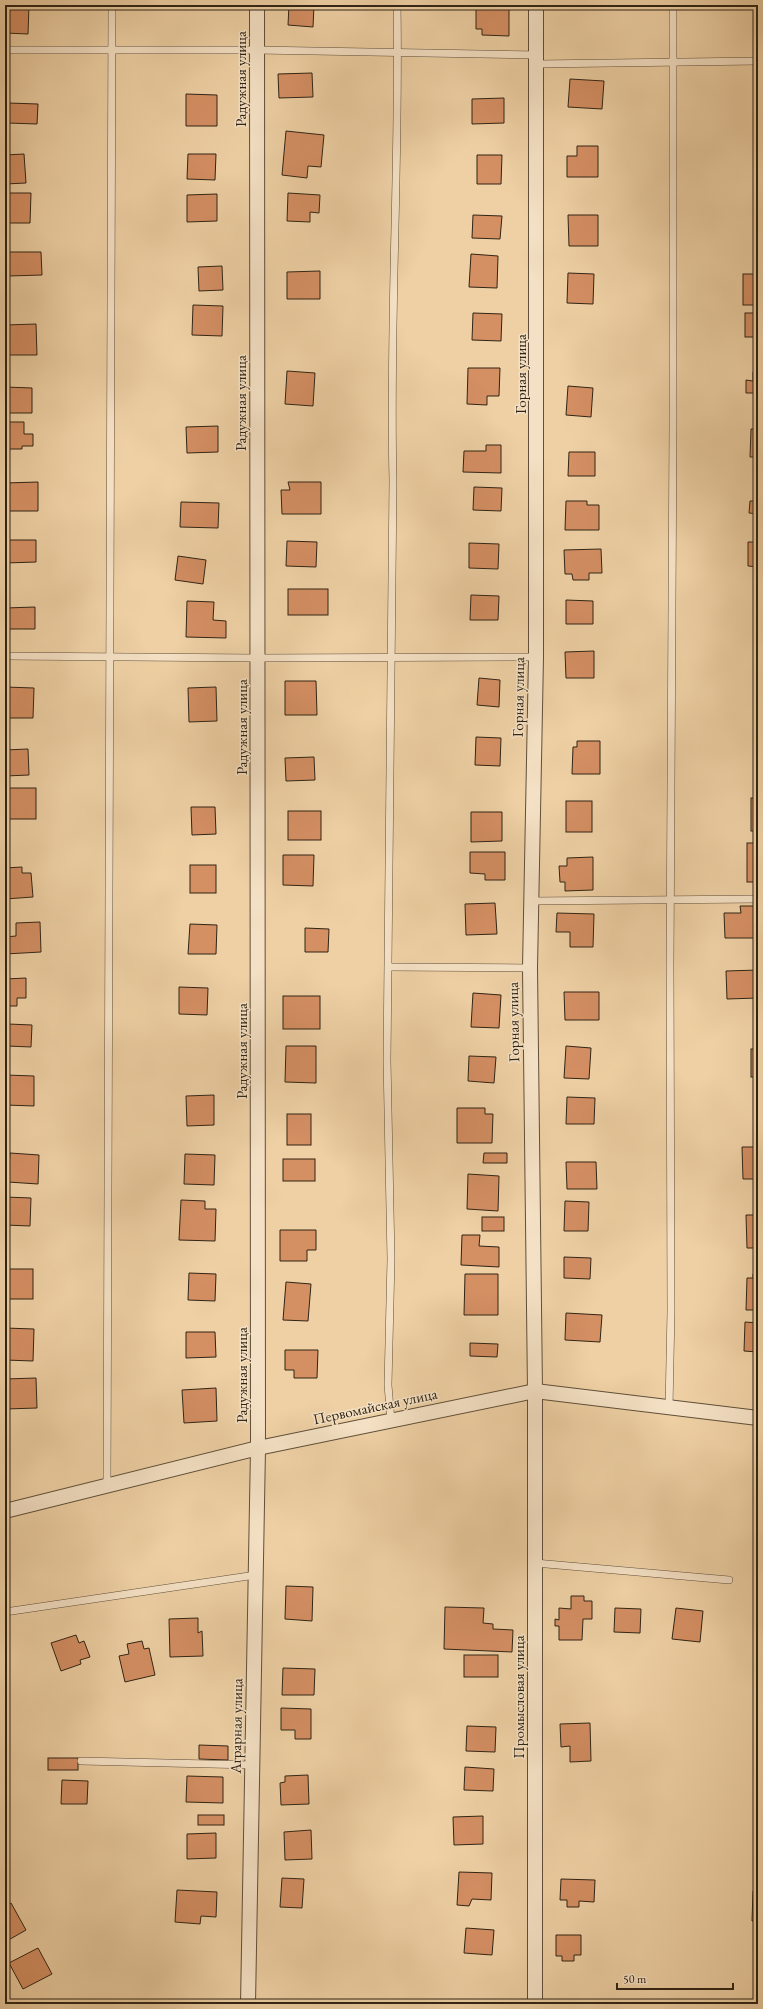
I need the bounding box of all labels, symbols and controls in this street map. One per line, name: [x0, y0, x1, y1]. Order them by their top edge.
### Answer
street label: Радужная улица: [231, 31, 250, 127]
street label: Горная улица: [511, 334, 530, 414]
street label: Радужная улица: [231, 355, 250, 451]
street label: Горная улица: [508, 657, 528, 737]
street label: Радужная улица: [232, 679, 251, 775]
street label: Горная улица: [503, 982, 523, 1062]
street label: Радужная улица: [232, 1003, 251, 1099]
street label: Радужная улица: [232, 1327, 251, 1423]
street label: Первомайская улица: [311, 1384, 439, 1428]
street label: Промысловая улица: [509, 1635, 528, 1759]
street label: Аграрная улица: [226, 1678, 246, 1775]
scale bar: [617, 1965, 733, 1991]
text: 50 m: [623, 1971, 647, 1987]

